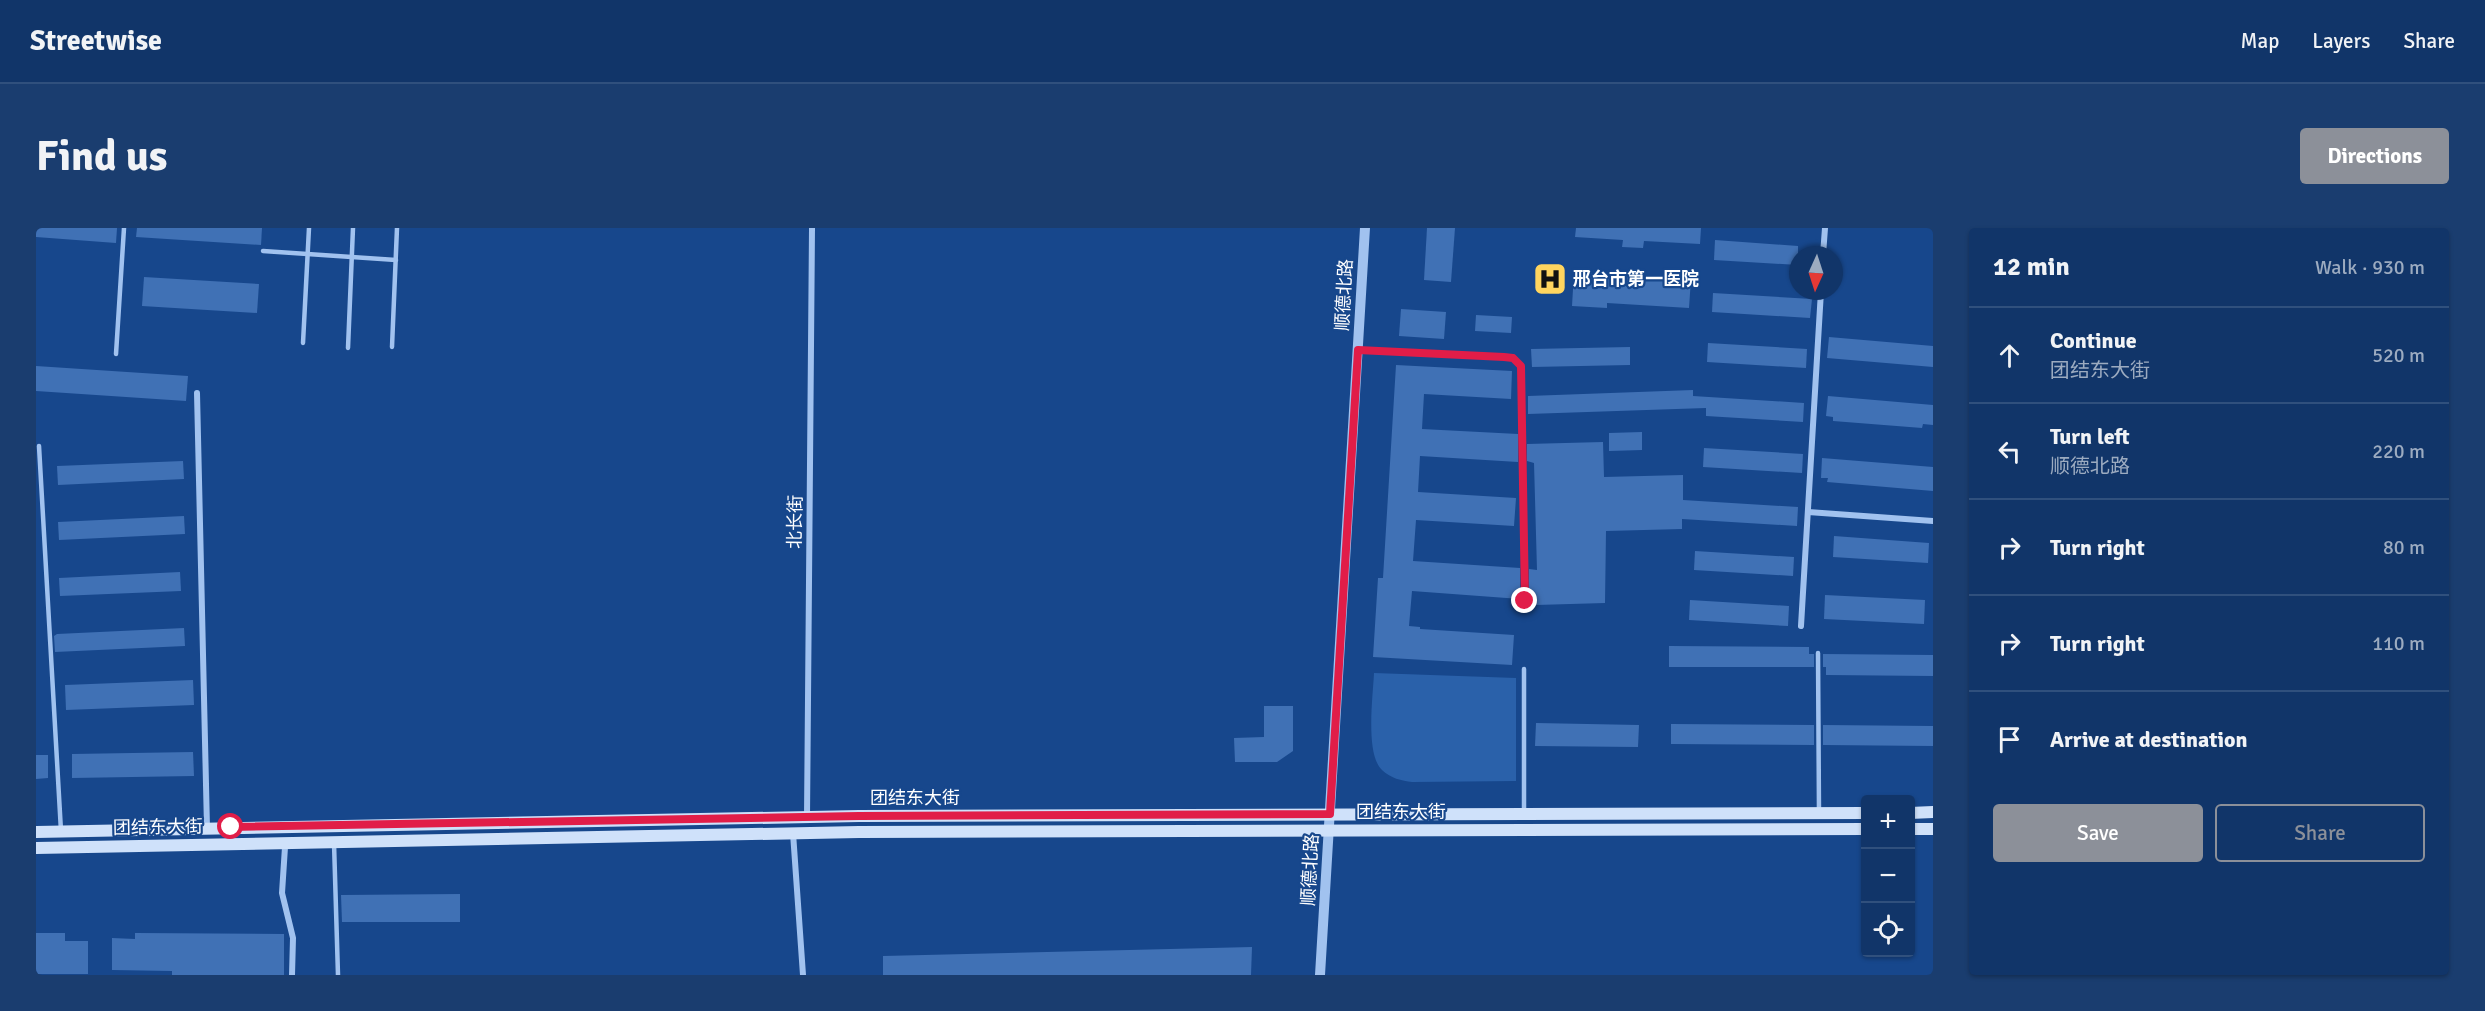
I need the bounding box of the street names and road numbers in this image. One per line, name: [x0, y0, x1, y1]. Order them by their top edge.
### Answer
street label: 顺德北路: [1331, 258, 1357, 332]
street label: 北长街: [784, 495, 806, 549]
street label: 团结东大街: [870, 787, 960, 809]
street label: 团结东大街: [1356, 801, 1446, 823]
street label: 团结东大街: [113, 815, 203, 839]
street label: 顺德北路: [1297, 833, 1323, 907]

